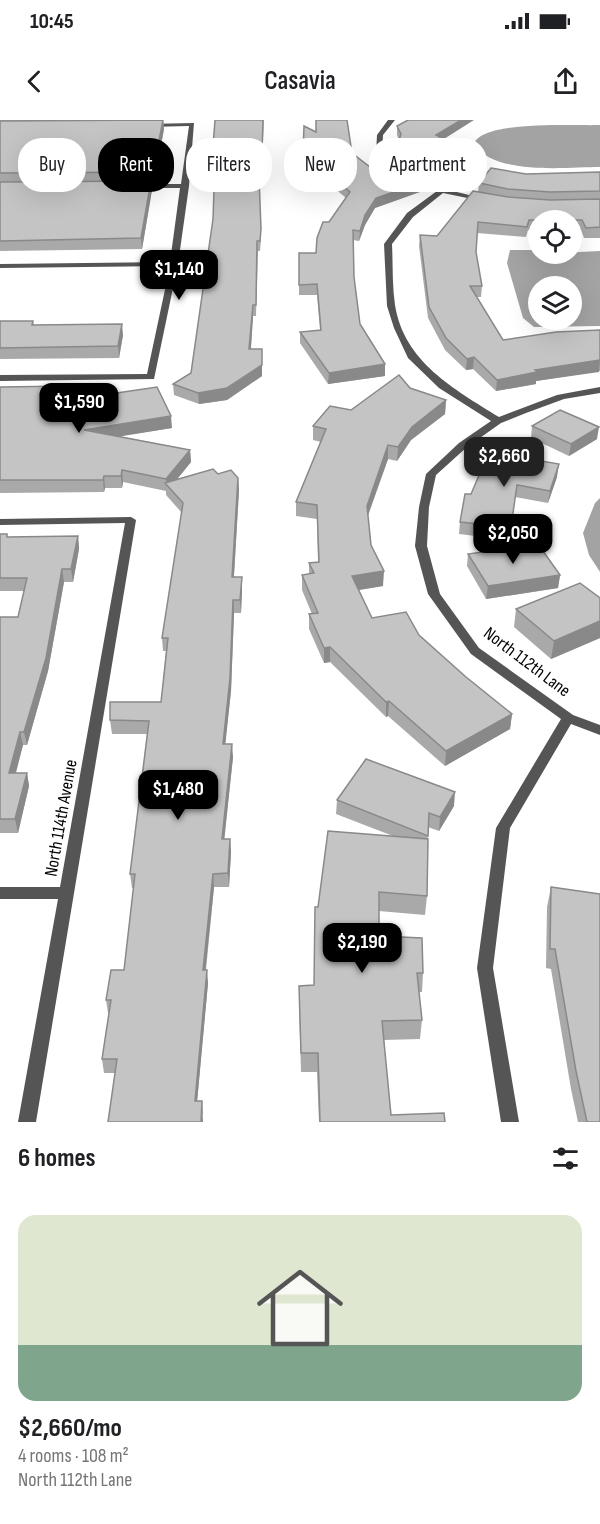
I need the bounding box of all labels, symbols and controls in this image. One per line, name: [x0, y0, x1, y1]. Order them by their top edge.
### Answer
text: 10:45: [30, 8, 74, 35]
icon: back: [18, 65, 51, 98]
text: Casavia: [264, 65, 336, 97]
icon: share: [549, 65, 582, 98]
chip: Buy: [18, 138, 86, 192]
chip: Rent: [98, 138, 174, 192]
chip: Filters: [186, 138, 272, 192]
chip: New: [284, 138, 357, 192]
chip: Apartment: [369, 138, 487, 192]
map controls: [528, 210, 582, 330]
button: locate: [528, 210, 582, 264]
pin: $1,140: [130, 250, 228, 301]
text: $1,140: [154, 257, 204, 281]
button: layers: [528, 276, 582, 330]
pin: $1,590: [30, 383, 128, 434]
text: $1,590: [53, 390, 105, 414]
pin: $2,660: [455, 437, 553, 488]
text: $2,660: [478, 444, 530, 468]
pin: $2,050: [464, 514, 562, 565]
text: $2,050: [487, 521, 539, 545]
street label: North 112th Lane: [480, 623, 574, 701]
street label: North 114th Avenue: [40, 758, 82, 878]
pin: $1,480: [129, 770, 227, 821]
text: $1,480: [152, 777, 204, 801]
pin: $2,190: [313, 923, 411, 974]
text: $2,190: [337, 930, 387, 954]
icon: filters: [549, 1142, 582, 1175]
text: 6 homes: [18, 1143, 96, 1174]
icon: home: [246, 1254, 354, 1362]
text: $2,660/mo: [18, 1413, 122, 1444]
text: 4 rooms · 108 m²: [18, 1444, 129, 1468]
text: North 112th Lane: [18, 1468, 132, 1492]

